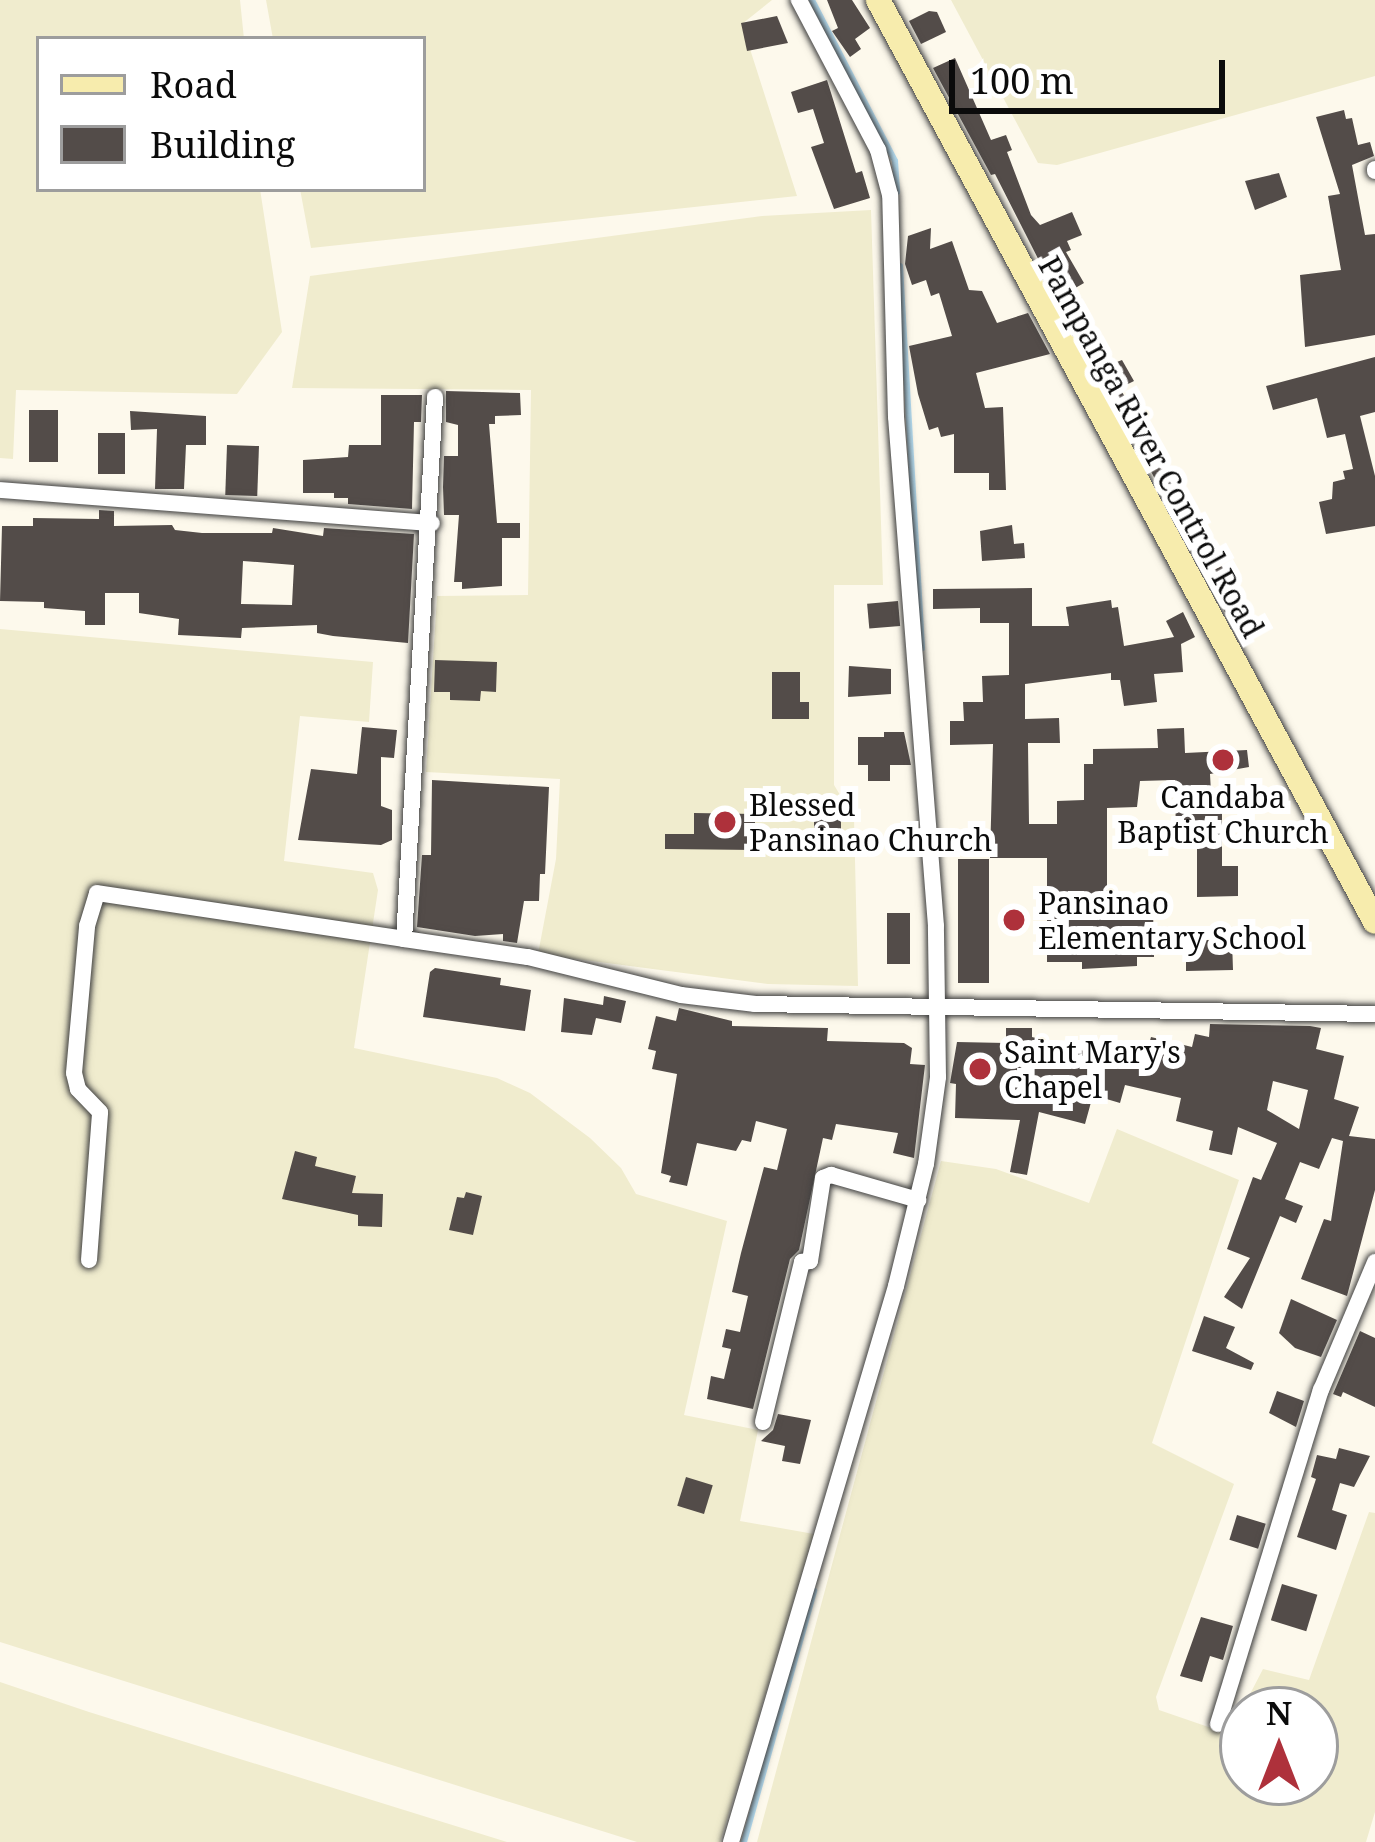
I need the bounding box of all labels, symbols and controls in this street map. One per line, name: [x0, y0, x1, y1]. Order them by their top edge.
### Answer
legend: [36, 36, 426, 192]
scale bar: [955, 36, 1231, 110]
text: 100 m: [970, 56, 1074, 105]
text: Road: [150, 60, 237, 109]
text: Building: [150, 120, 295, 169]
street label: Pampanga River Control Road: [1031, 250, 1271, 644]
marker: Candaba Baptist Church: [1210, 747, 1236, 773]
place label: Candaba Baptist Church: [1117, 779, 1329, 850]
place label: Blessed Pansinao Church: [749, 787, 992, 858]
marker: Blessed Pansinao Church: [712, 809, 738, 835]
place label: Pansinao Elementary School: [1038, 885, 1306, 956]
marker: Pansinao Elementary School: [1001, 907, 1027, 933]
place label: Saint Mary's Chapel: [1004, 1034, 1181, 1104]
marker: Saint Mary's Chapel: [967, 1056, 993, 1082]
north arrow: [1219, 1686, 1339, 1806]
text: N: [1266, 1690, 1292, 1735]

